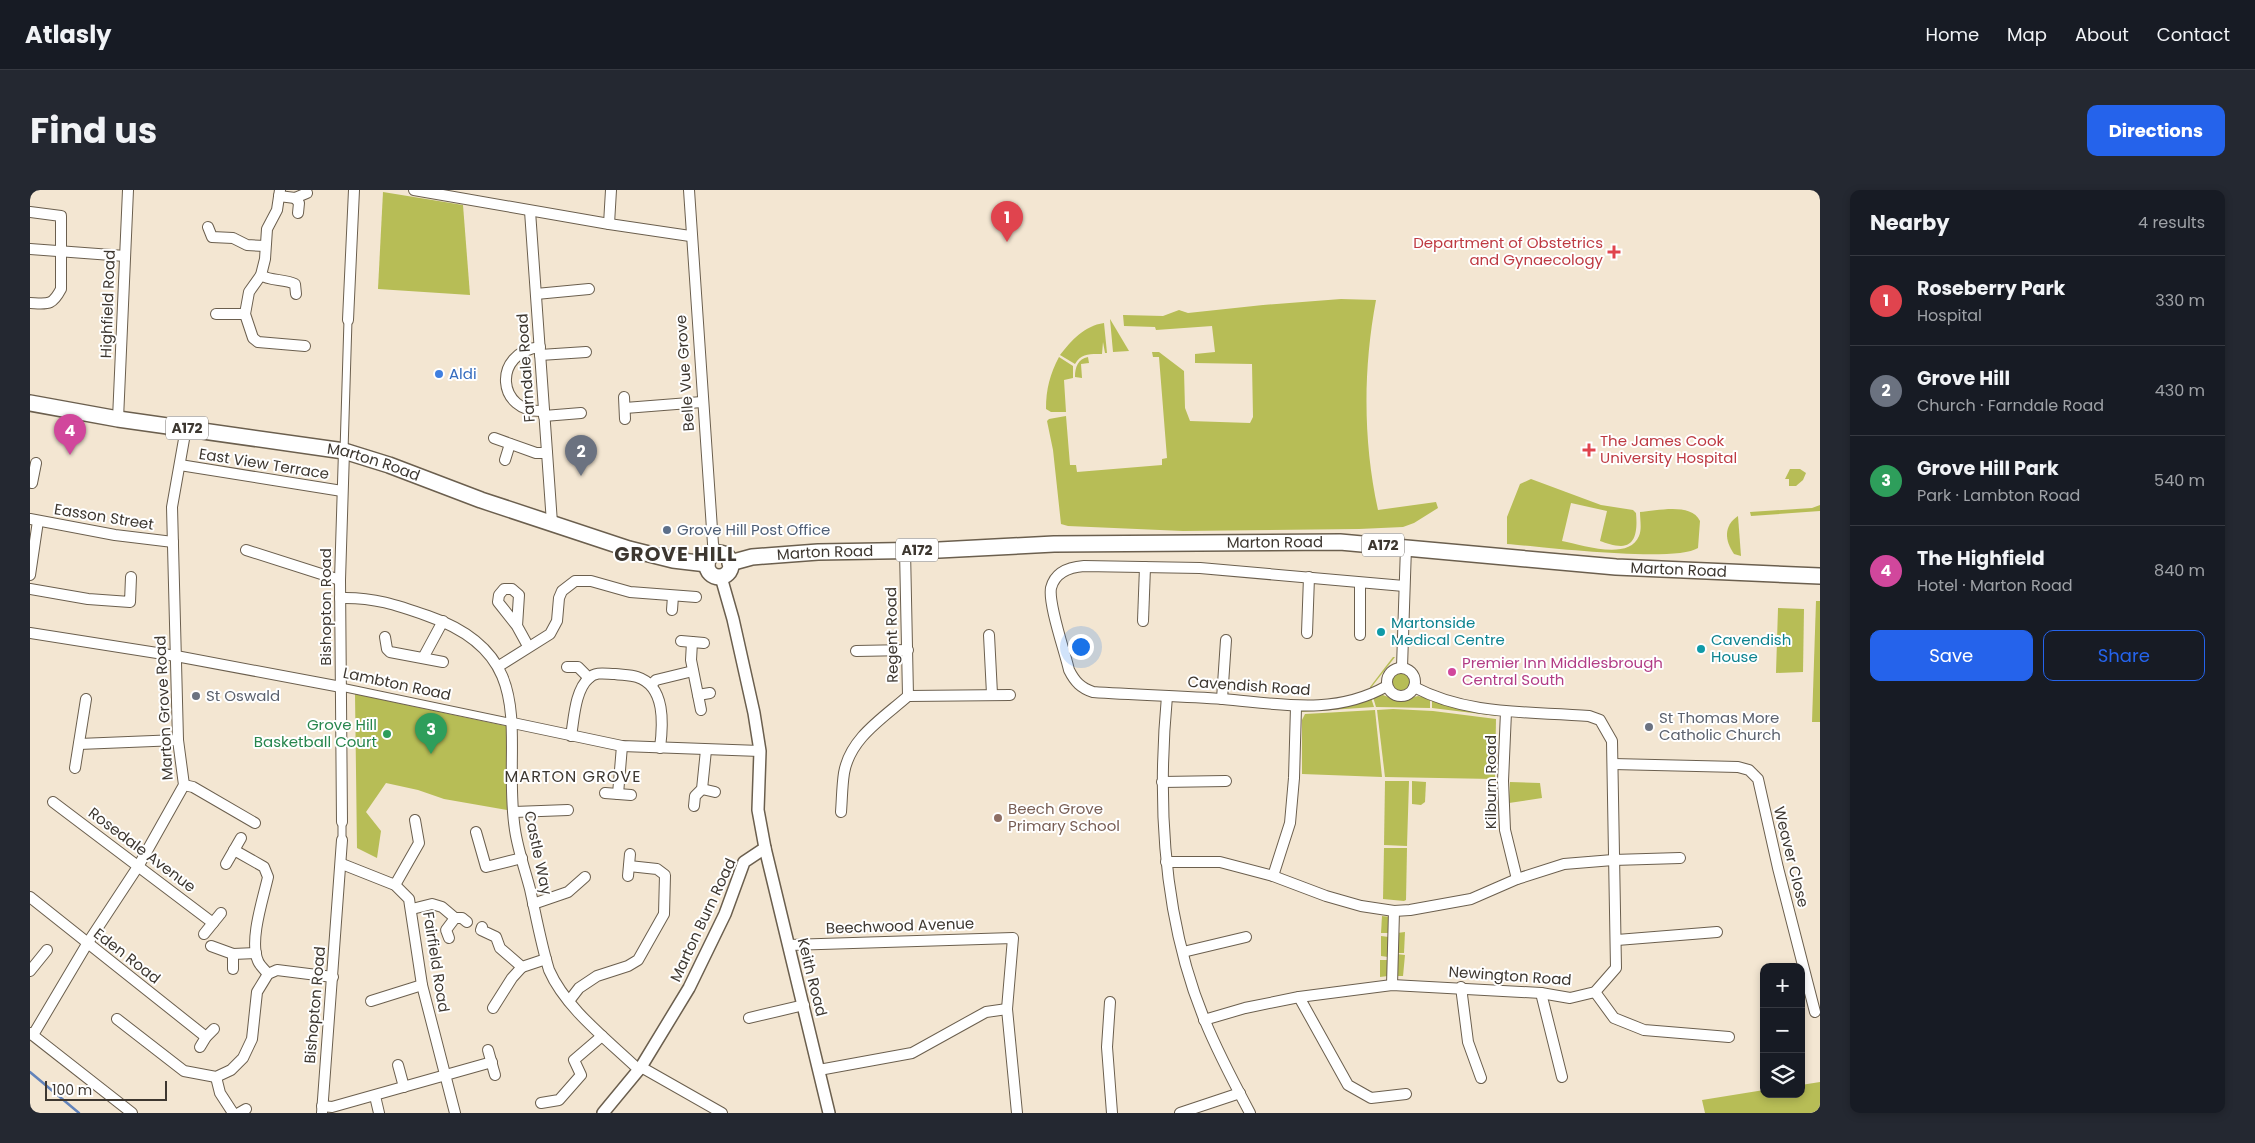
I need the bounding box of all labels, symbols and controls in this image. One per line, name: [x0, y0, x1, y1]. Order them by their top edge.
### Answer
text: Atlasly: [25, 18, 111, 51]
text: Home: [1925, 22, 1979, 47]
text: Map: [2007, 22, 2047, 47]
text: About: [2075, 22, 2129, 47]
text: Contact: [2157, 22, 2230, 47]
button: Directions: [2087, 105, 2225, 156]
text: Find us: [30, 106, 157, 155]
pin: 1: [991, 201, 1023, 242]
text: Nearby: [1870, 208, 1950, 237]
text: 4 results: [2138, 211, 2205, 234]
place label: Department of Obstetrics and Gynaecology: [1413, 232, 1604, 270]
marker: Department of Obstetrics and Gynaecology: [1607, 245, 1621, 259]
street label: Highfield Road: [95, 249, 120, 359]
text: Roseberry Park: [1917, 275, 2065, 302]
text: 1: [1883, 289, 1889, 312]
text: 330 m: [2155, 289, 2205, 312]
text: Hospital: [1917, 304, 1982, 327]
street label: Farndale Road: [511, 313, 540, 423]
street label: Belle Vue Grove: [670, 314, 699, 432]
place label: Aldi: [449, 363, 477, 384]
text: Grove Hill: [1917, 365, 2010, 392]
marker: Aldi: [433, 368, 445, 380]
text: 2: [1881, 379, 1891, 402]
text: 430 m: [2155, 379, 2205, 402]
text: Church · Farndale Road: [1917, 394, 2104, 417]
pin: 4: [54, 414, 86, 455]
road number: A172: [166, 417, 208, 440]
place label: The James Cook University Hospital: [1600, 430, 1737, 468]
pin: 2: [565, 435, 597, 476]
street label: Marton Road: [326, 438, 423, 486]
street label: East View Terrace: [197, 443, 331, 484]
marker: The James Cook University Hospital: [1582, 443, 1596, 457]
text: Grove Hill Park: [1917, 455, 2059, 482]
text: 3: [1881, 469, 1891, 492]
text: 540 m: [2154, 469, 2205, 492]
text: Park · Lambton Road: [1917, 484, 2080, 507]
street label: Easson Street: [53, 498, 155, 535]
place label: Grove Hill Post Office: [677, 519, 830, 540]
marker: Grove Hill Post Office: [661, 524, 673, 536]
street label: Marton Road: [1227, 531, 1323, 553]
road number: A172: [1362, 534, 1404, 556]
road number: A172: [896, 538, 938, 562]
district label: GROVE HILL: [614, 540, 738, 568]
street label: Marton Road: [776, 540, 873, 565]
text: The Highfield: [1917, 545, 2045, 572]
street label: Bishopton Road: [315, 548, 336, 666]
street label: Marton Road: [1630, 557, 1727, 582]
text: 4: [1881, 559, 1891, 582]
text: 840 m: [2154, 559, 2205, 582]
text: Hotel · Marton Road: [1917, 574, 2073, 597]
street label: Regent Road: [880, 587, 903, 683]
place label: Martonside Medical Centre: [1391, 612, 1505, 650]
marker: Martonside Medical Centre: [1375, 626, 1387, 638]
place label: Cavendish House: [1711, 629, 1791, 667]
button: Save: [1870, 630, 2033, 681]
button: Share: [2043, 630, 2205, 681]
your location: [1068, 634, 1094, 660]
street label: Marton Grove Road: [149, 635, 178, 781]
marker: Cavendish House: [1695, 643, 1707, 655]
place label: Premier Inn Middlesbrough Central South: [1462, 652, 1663, 690]
street label: Lambton Road: [341, 662, 453, 705]
marker: Premier Inn Middlesbrough Central South: [1446, 666, 1458, 678]
street label: Cavendish Road: [1187, 671, 1311, 700]
place label: St Oswald: [206, 685, 280, 706]
marker: St Oswald: [190, 690, 202, 702]
place label: St Thomas More Catholic Church: [1659, 707, 1781, 745]
pin: 3: [415, 713, 447, 754]
place label: Grove Hill Basketball Court: [254, 714, 377, 752]
marker: St Thomas More Catholic Church: [1643, 721, 1655, 733]
marker: Grove Hill Basketball Court: [381, 728, 393, 740]
street label: Kilburn Road: [1480, 735, 1501, 829]
district label: MARTON GROVE: [505, 765, 641, 788]
place label: Beech Grove Primary School: [1008, 798, 1120, 836]
street label: Rosedale Avenue: [84, 802, 200, 897]
street label: Weaver Close: [1769, 804, 1814, 910]
street label: Castle Way: [519, 809, 558, 897]
marker: Beech Grove Primary School: [992, 812, 1004, 824]
street label: Marton Burn Road: [665, 854, 740, 985]
street label: Fairfield Road: [418, 910, 455, 1014]
street label: Beechwood Avenue: [825, 912, 975, 939]
street label: Eden Road: [89, 923, 165, 988]
street label: Keith Road: [793, 936, 832, 1018]
street label: Bishopton Road: [299, 945, 330, 1065]
street label: Newington Road: [1448, 961, 1572, 990]
map controls: [1760, 963, 1805, 1098]
button: +: [1760, 963, 1805, 1008]
button: −: [1760, 1008, 1805, 1053]
button: layers: [1760, 1053, 1805, 1098]
scale bar: [45, 1078, 168, 1101]
text: 100 m: [52, 1080, 92, 1100]

